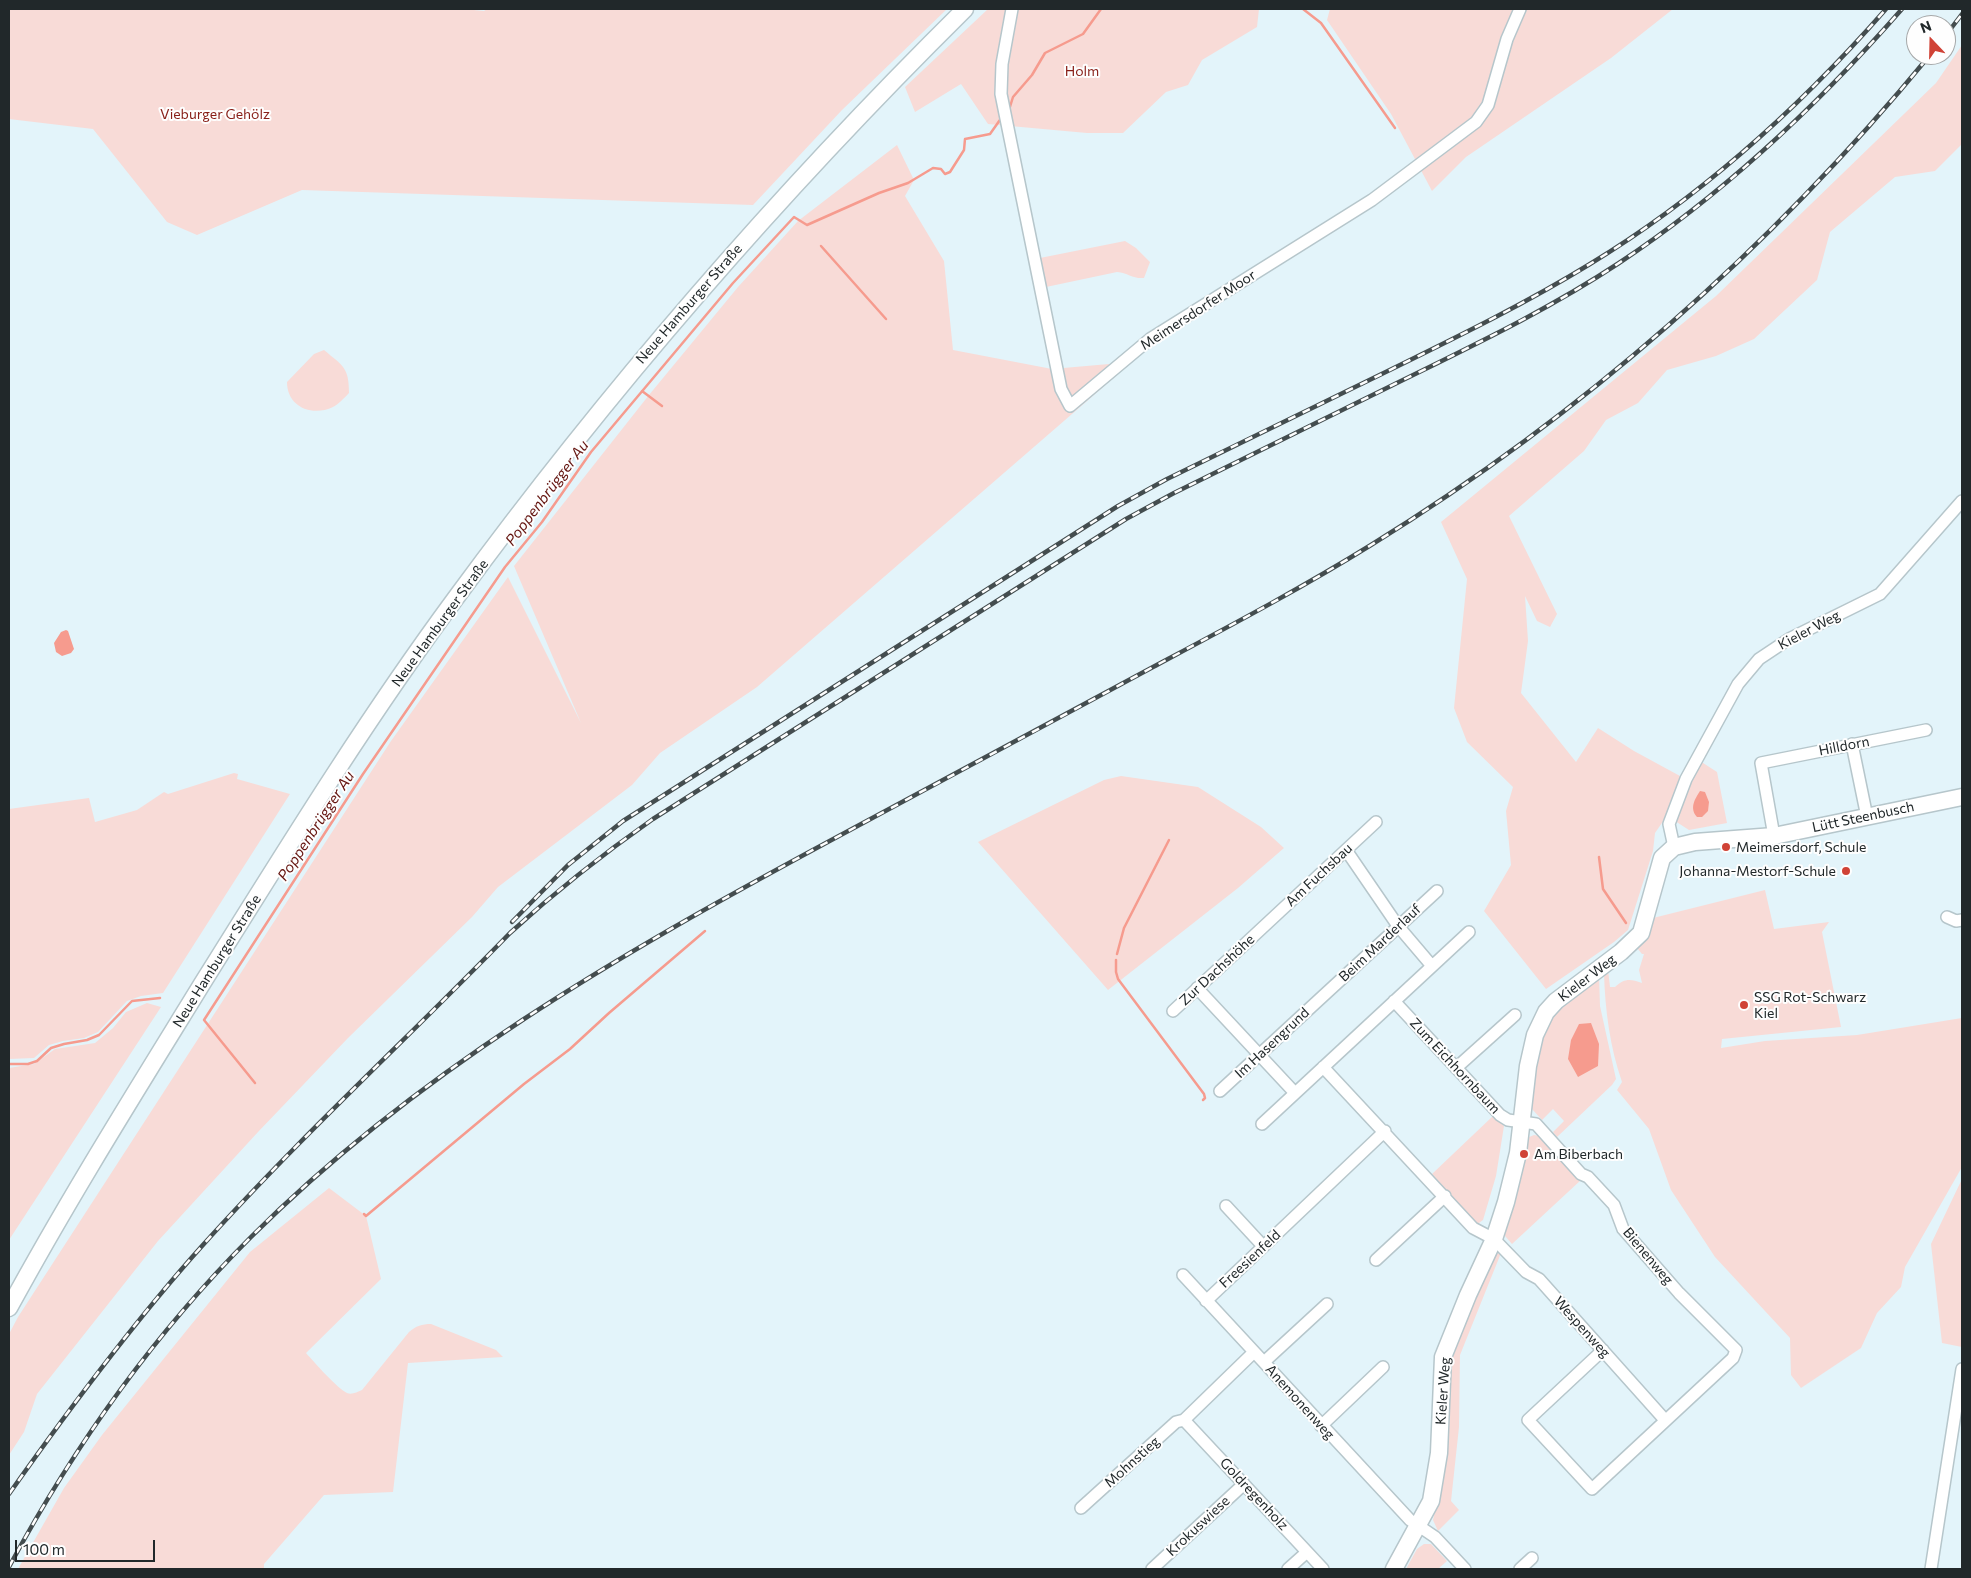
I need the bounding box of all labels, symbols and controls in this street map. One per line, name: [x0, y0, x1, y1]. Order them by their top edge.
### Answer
north arrow: [1906, 15, 1956, 65]
text: N: [1918, 17, 1934, 36]
park label: Holm: [1065, 63, 1099, 79]
park label: Vieburger Gehölz: [160, 106, 270, 122]
street label: Neue Hamburger Straße: [632, 241, 746, 367]
street label: Meimersdorfer Moor: [1137, 266, 1259, 354]
water label: Poppenbrügger Au: [502, 437, 592, 549]
street label: Neue Hamburger Straße: [388, 556, 492, 690]
street label: Kieler Weg: [1775, 607, 1843, 653]
street label: Hilldorn: [1817, 733, 1871, 759]
water label: Poppenbrügger Au: [274, 768, 358, 884]
street label: Lütt Steenbusch: [1810, 798, 1916, 836]
place label: Meimersdorf, Schule: [1736, 839, 1866, 855]
street label: Am Fuchsbau: [1282, 840, 1356, 910]
marker: Meimersdorf, Schule: [1720, 841, 1732, 853]
place label: Johanna-Mestorf-Schule: [1679, 863, 1836, 879]
marker: Johanna-Mestorf-Schule: [1840, 865, 1852, 877]
street label: Neue Hamburger Straße: [169, 892, 265, 1030]
street label: Beim Marderlauf: [1335, 901, 1425, 985]
street label: Zur Dachshöhe: [1176, 931, 1258, 1009]
street label: Kieler Weg: [1555, 951, 1619, 1005]
place label: SSG Rot-Schwarz Kiel: [1754, 989, 1866, 1022]
marker: SSG Rot-Schwarz Kiel: [1738, 999, 1750, 1011]
street label: Im Hasengrund: [1231, 1004, 1313, 1082]
street label: Zum Eichhornbaum: [1406, 1015, 1504, 1117]
place label: Am Biberbach: [1534, 1146, 1623, 1162]
marker: Am Biberbach: [1518, 1148, 1530, 1160]
street label: Bienenweg: [1619, 1224, 1677, 1288]
street label: Freesienfeld: [1216, 1226, 1284, 1292]
street label: Wespenweg: [1550, 1293, 1614, 1361]
street label: Kieler Weg: [1432, 1357, 1454, 1425]
street label: Anemonenweg: [1262, 1361, 1338, 1443]
street label: Mohnstieg: [1101, 1433, 1163, 1491]
street label: Goldregenholz: [1216, 1454, 1292, 1534]
street label: Krokuswiese: [1163, 1492, 1233, 1560]
scale bar: [18, 1530, 158, 1562]
text: 100 m: [23, 1540, 65, 1558]

